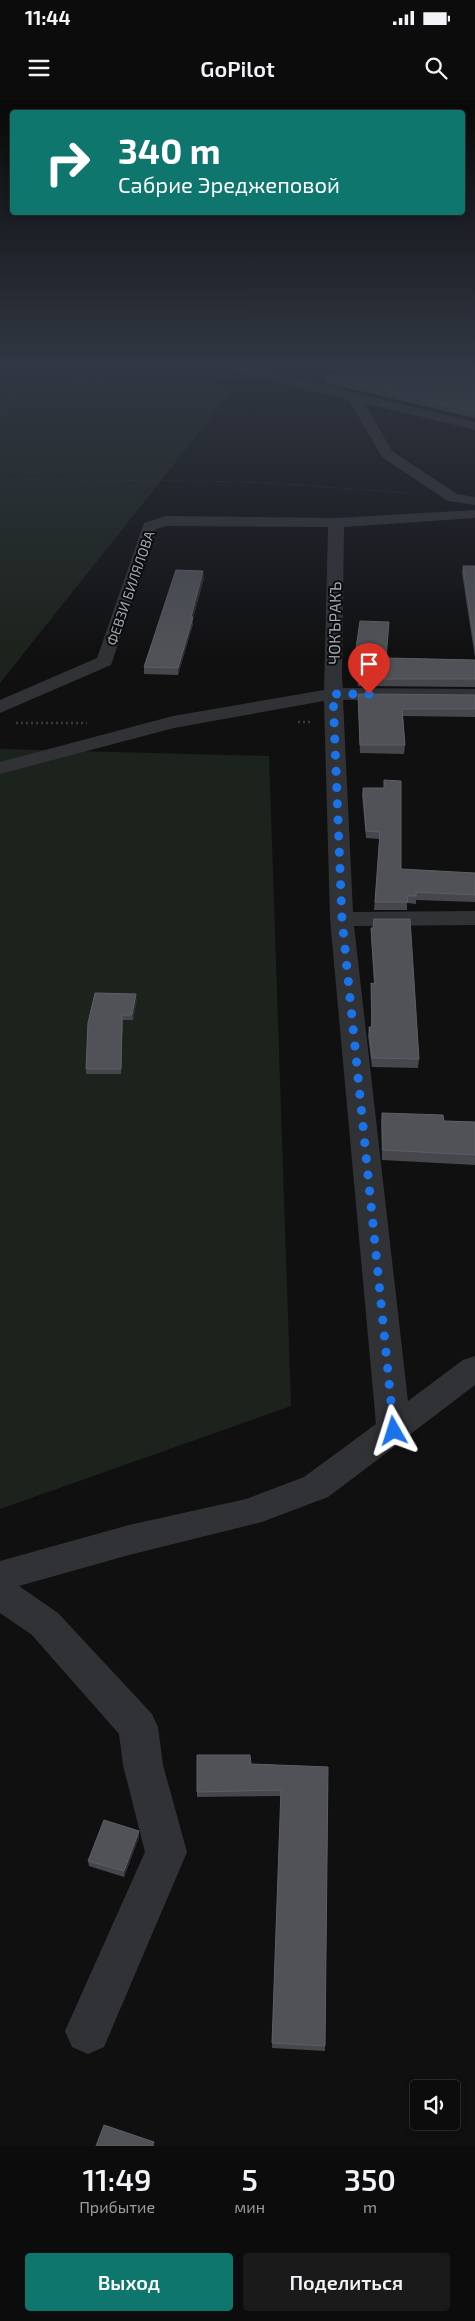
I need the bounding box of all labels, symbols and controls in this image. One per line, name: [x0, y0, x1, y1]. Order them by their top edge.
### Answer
text: 11:44: [25, 6, 71, 29]
icon: menu: [25, 54, 53, 82]
icon: search: [422, 54, 450, 82]
text: GoPilot: [200, 55, 275, 81]
text: 340 m: [118, 129, 221, 171]
icon: right: [35, 130, 100, 195]
text: Сабрие Эреджеповой: [118, 171, 340, 197]
street label: ФЕВЗИ БИЛЯЛОВА: [102, 528, 158, 648]
street label: ЧОКЪРАКЪ: [324, 581, 344, 665]
pin: [348, 643, 390, 694]
icon: arrive: [355, 650, 383, 678]
position arrow: [367, 1404, 419, 1456]
map controls: [410, 2080, 460, 2130]
button: sound: [410, 2080, 460, 2130]
text: 11:49: [83, 2161, 152, 2197]
text: 5: [241, 2161, 258, 2197]
text: 350: [344, 2161, 396, 2197]
text: Прибытие: [79, 2197, 155, 2216]
text: мин: [234, 2197, 265, 2216]
text: m: [363, 2197, 377, 2216]
button: Выход: [25, 2253, 233, 2311]
button: Поделиться: [243, 2253, 450, 2311]

